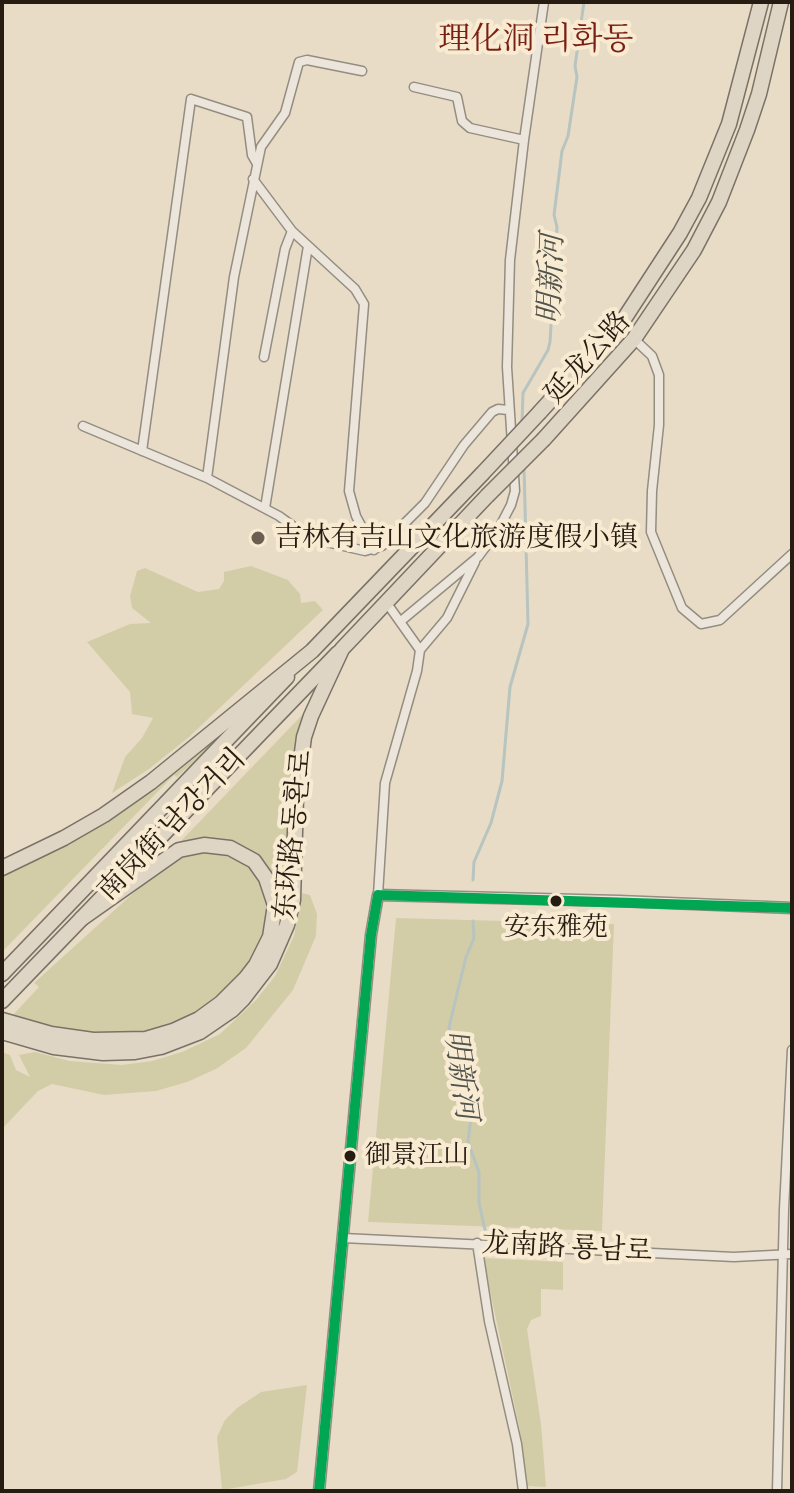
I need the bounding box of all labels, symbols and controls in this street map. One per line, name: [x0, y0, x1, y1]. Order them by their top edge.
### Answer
district label: 理化洞 리화동: [438, 21, 634, 59]
water label: 明新河: [532, 233, 572, 325]
street label: 延龙公路: [538, 305, 638, 411]
place label: 吉林有吉山文化旅游度假小镇: [274, 521, 638, 555]
marker: 吉林有吉山文化旅游度假小镇: [249, 529, 267, 547]
street label: 南岗街 남강거리: [91, 742, 253, 908]
street label: 东环路 동환로: [268, 748, 320, 922]
marker: 安东雅苑: [548, 893, 564, 909]
place label: 安东雅苑: [504, 912, 608, 944]
water label: 明新河: [436, 1028, 484, 1122]
place label: 御景江山: [365, 1140, 469, 1172]
marker: 御景江山: [342, 1148, 358, 1164]
street label: 龙南路 룡남로: [481, 1227, 653, 1269]

